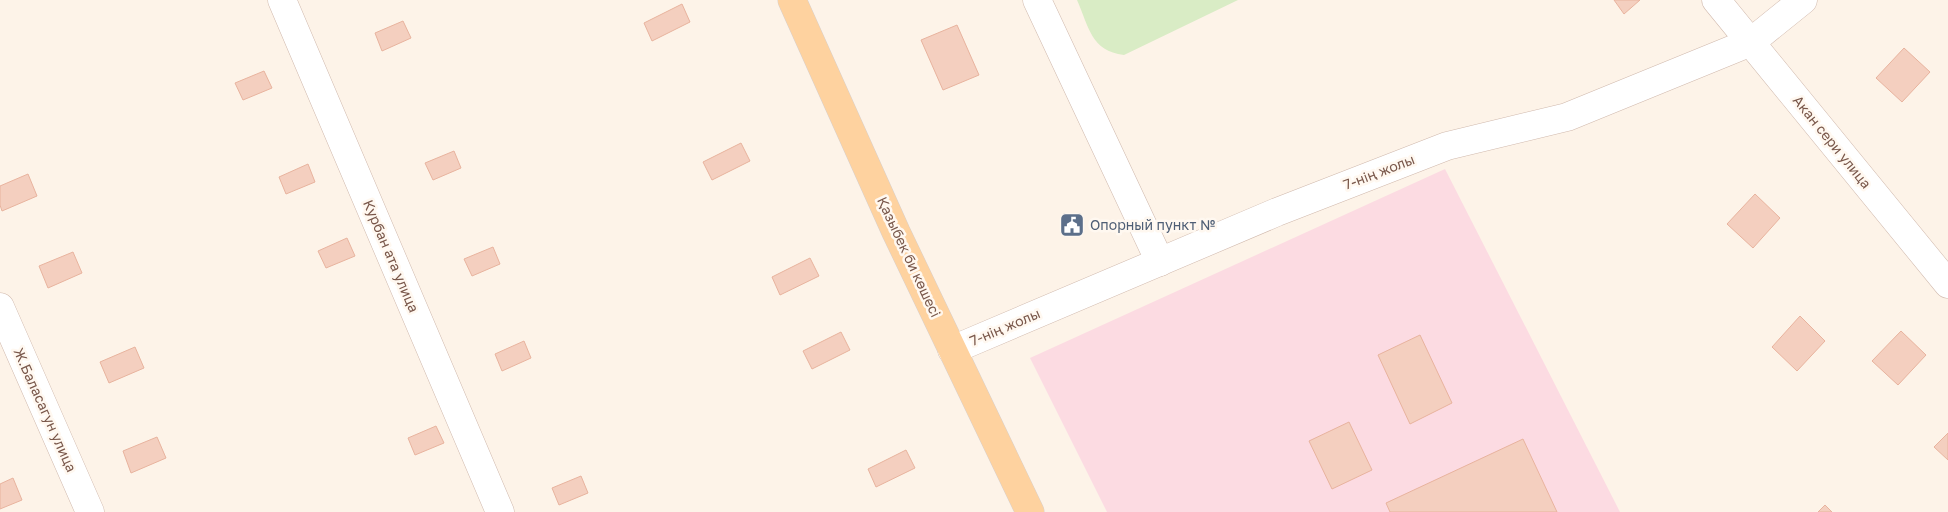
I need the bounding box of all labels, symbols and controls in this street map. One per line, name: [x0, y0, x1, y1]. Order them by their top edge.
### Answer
street label: Акан сери улица: [1790, 92, 1875, 192]
street label: 7-нің жолы: [1341, 150, 1417, 193]
street label: Қазыбек би көшесі: [874, 194, 945, 320]
street label: Курбан ата улица: [360, 197, 423, 315]
public building icon: Опорный пункт №: [1059, 212, 1085, 238]
place label: Опорный пункт №: [1090, 216, 1216, 233]
street label: 7-нің жолы: [967, 304, 1043, 349]
street label: Ж.Баласагун улица: [10, 345, 80, 475]

